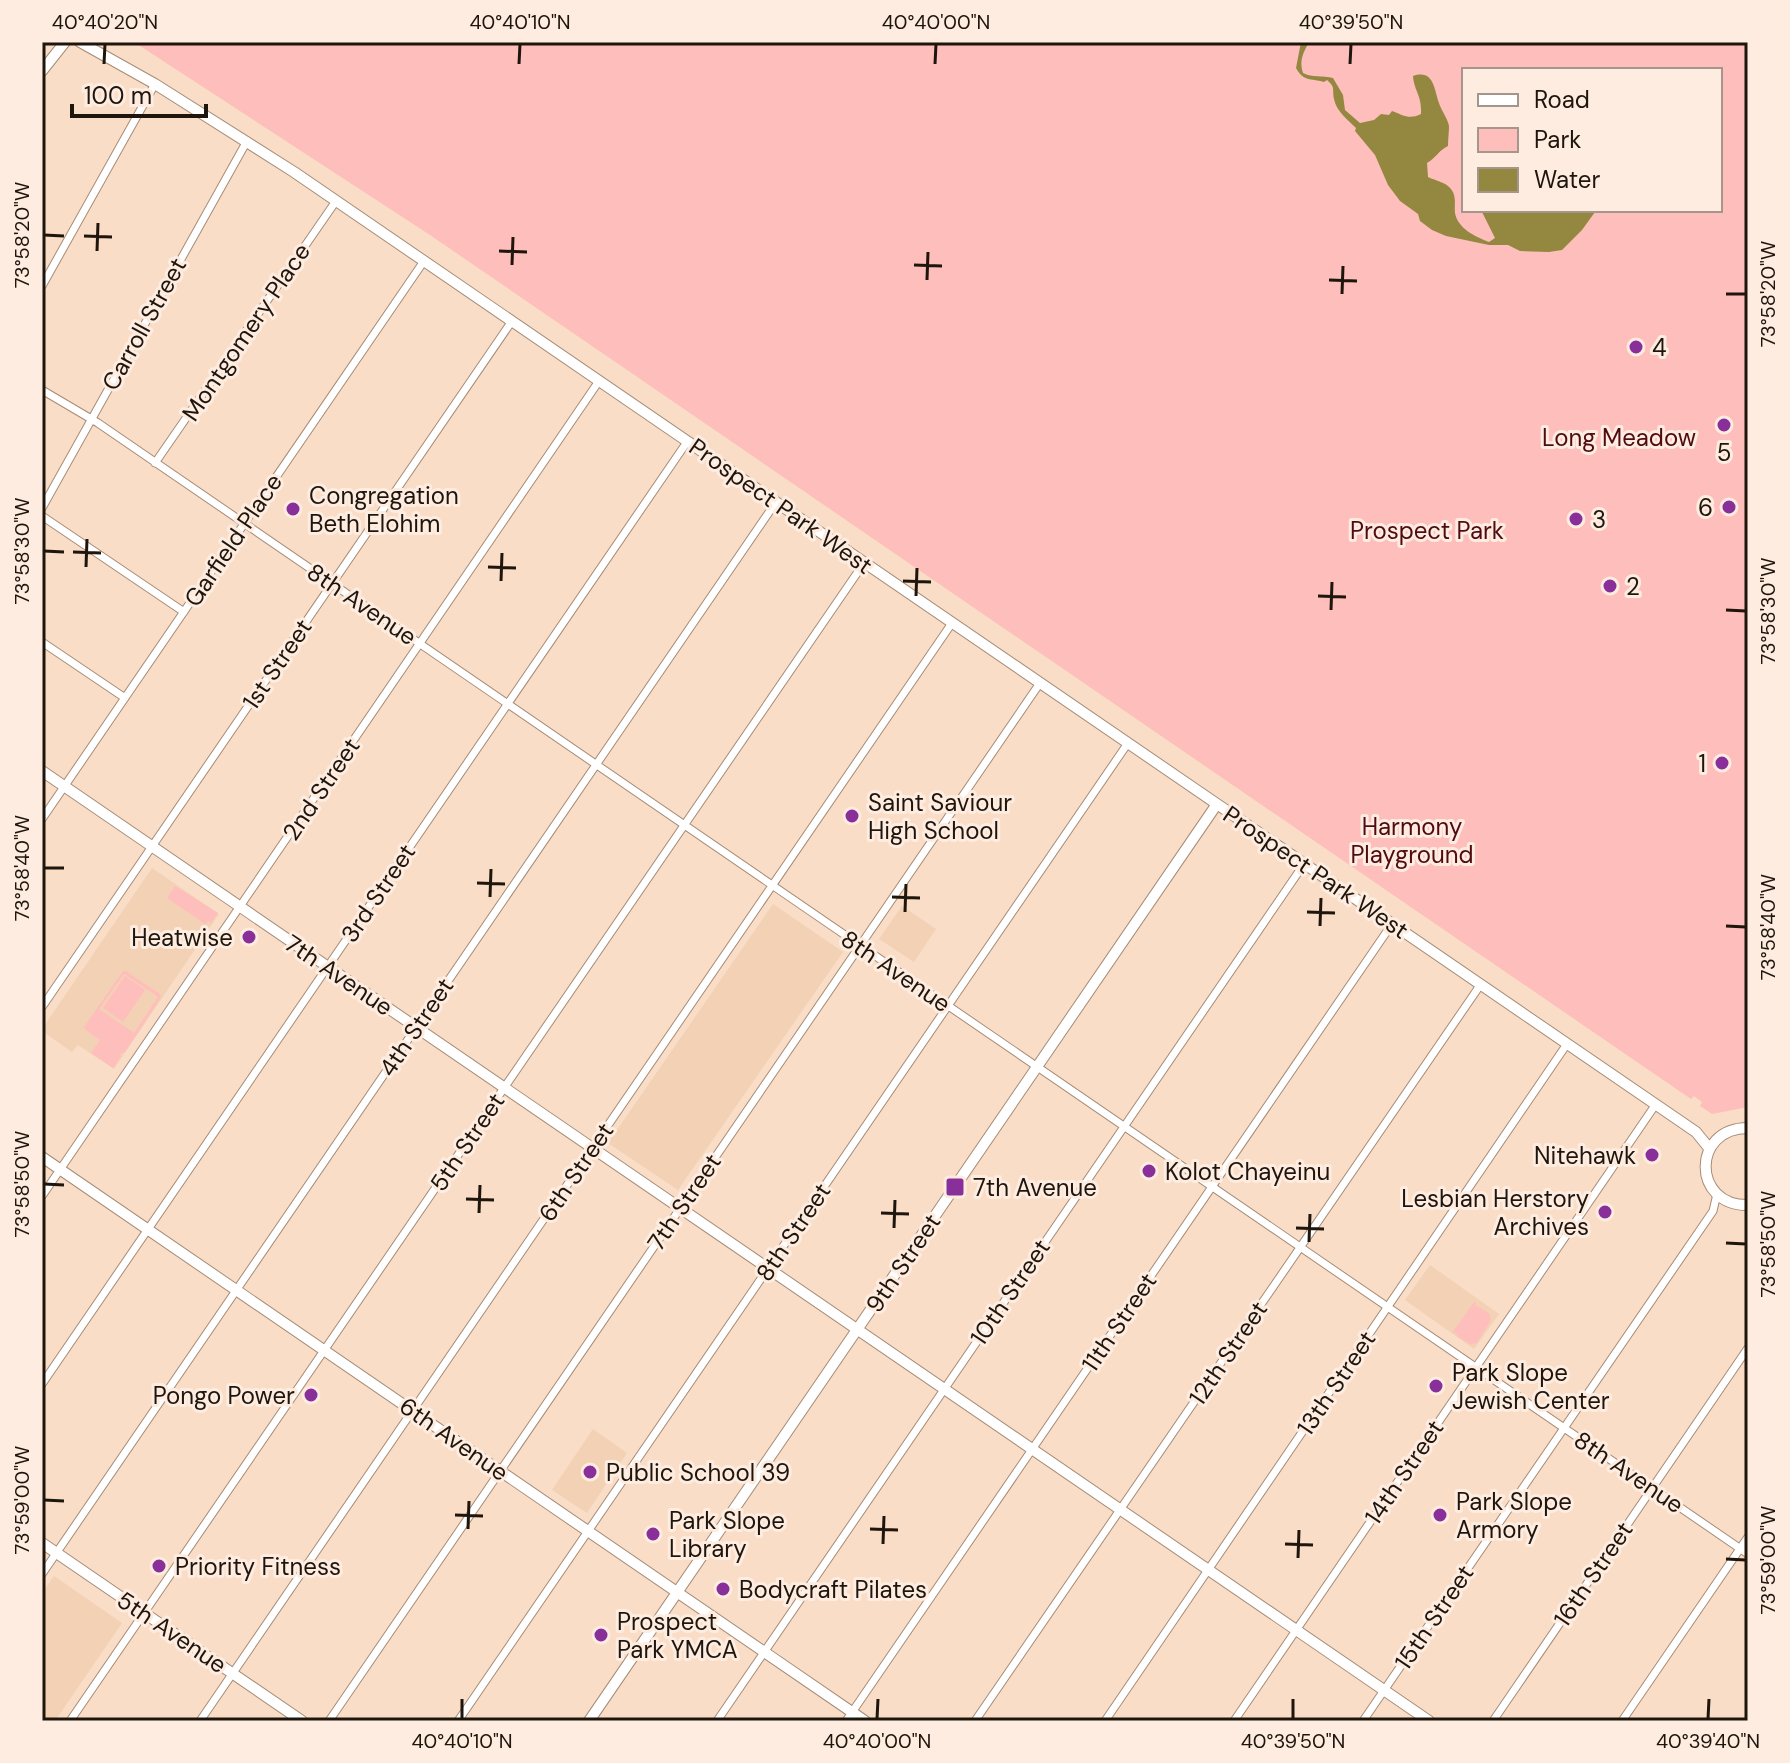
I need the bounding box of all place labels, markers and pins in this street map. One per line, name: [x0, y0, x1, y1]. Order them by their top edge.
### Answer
place label: 4: [1652, 332, 1667, 363]
marker: 4: [1627, 338, 1645, 356]
marker: 5: [1715, 416, 1733, 434]
place label: 5: [1717, 437, 1731, 468]
place label: Congregation Beth Elohim: [309, 480, 459, 539]
place label: 6: [1698, 492, 1713, 523]
marker: 6: [1720, 498, 1738, 516]
marker: Congregation Beth Elohim: [284, 500, 302, 518]
place label: 3: [1592, 504, 1606, 535]
marker: 3: [1567, 510, 1585, 528]
place label: 2: [1626, 571, 1640, 602]
marker: 2: [1601, 577, 1619, 595]
place label: 1: [1699, 748, 1706, 779]
marker: 1: [1713, 754, 1731, 772]
place label: Saint Saviour High School: [868, 787, 1012, 846]
marker: Saint Saviour High School: [843, 807, 861, 825]
place label: Heatwise: [131, 922, 233, 953]
marker: Heatwise: [240, 928, 258, 946]
place label: Nitehawk: [1534, 1140, 1636, 1171]
marker: Nitehawk: [1643, 1146, 1661, 1164]
place label: Kolot Chayeinu: [1165, 1156, 1330, 1187]
marker: Kolot Chayeinu: [1140, 1162, 1158, 1180]
place label: 7th Avenue: [973, 1172, 1097, 1203]
marker: 7th Avenue: [944, 1176, 966, 1198]
place label: Lesbian Herstory Archives: [1401, 1183, 1589, 1242]
marker: Lesbian Herstory Archives: [1596, 1203, 1614, 1221]
place label: Park Slope Jewish Center: [1452, 1357, 1610, 1416]
marker: Park Slope Jewish Center: [1427, 1377, 1445, 1395]
place label: Pongo Power: [153, 1380, 295, 1411]
marker: Pongo Power: [302, 1386, 320, 1404]
place label: Public School 39: [606, 1457, 790, 1488]
marker: Public School 39: [581, 1463, 599, 1481]
place label: Park Slope Armory: [1456, 1486, 1572, 1545]
place label: Park Slope Library: [669, 1505, 785, 1564]
marker: Park Slope Armory: [1431, 1506, 1449, 1524]
marker: Park Slope Library: [644, 1525, 662, 1543]
place label: Priority Fitness: [175, 1551, 341, 1582]
marker: Priority Fitness: [150, 1557, 168, 1575]
place label: Bodycraft Pilates: [739, 1574, 927, 1605]
marker: Bodycraft Pilates: [714, 1580, 732, 1598]
place label: Prospect Park YMCA: [617, 1606, 738, 1665]
marker: Prospect Park YMCA: [592, 1626, 610, 1644]

